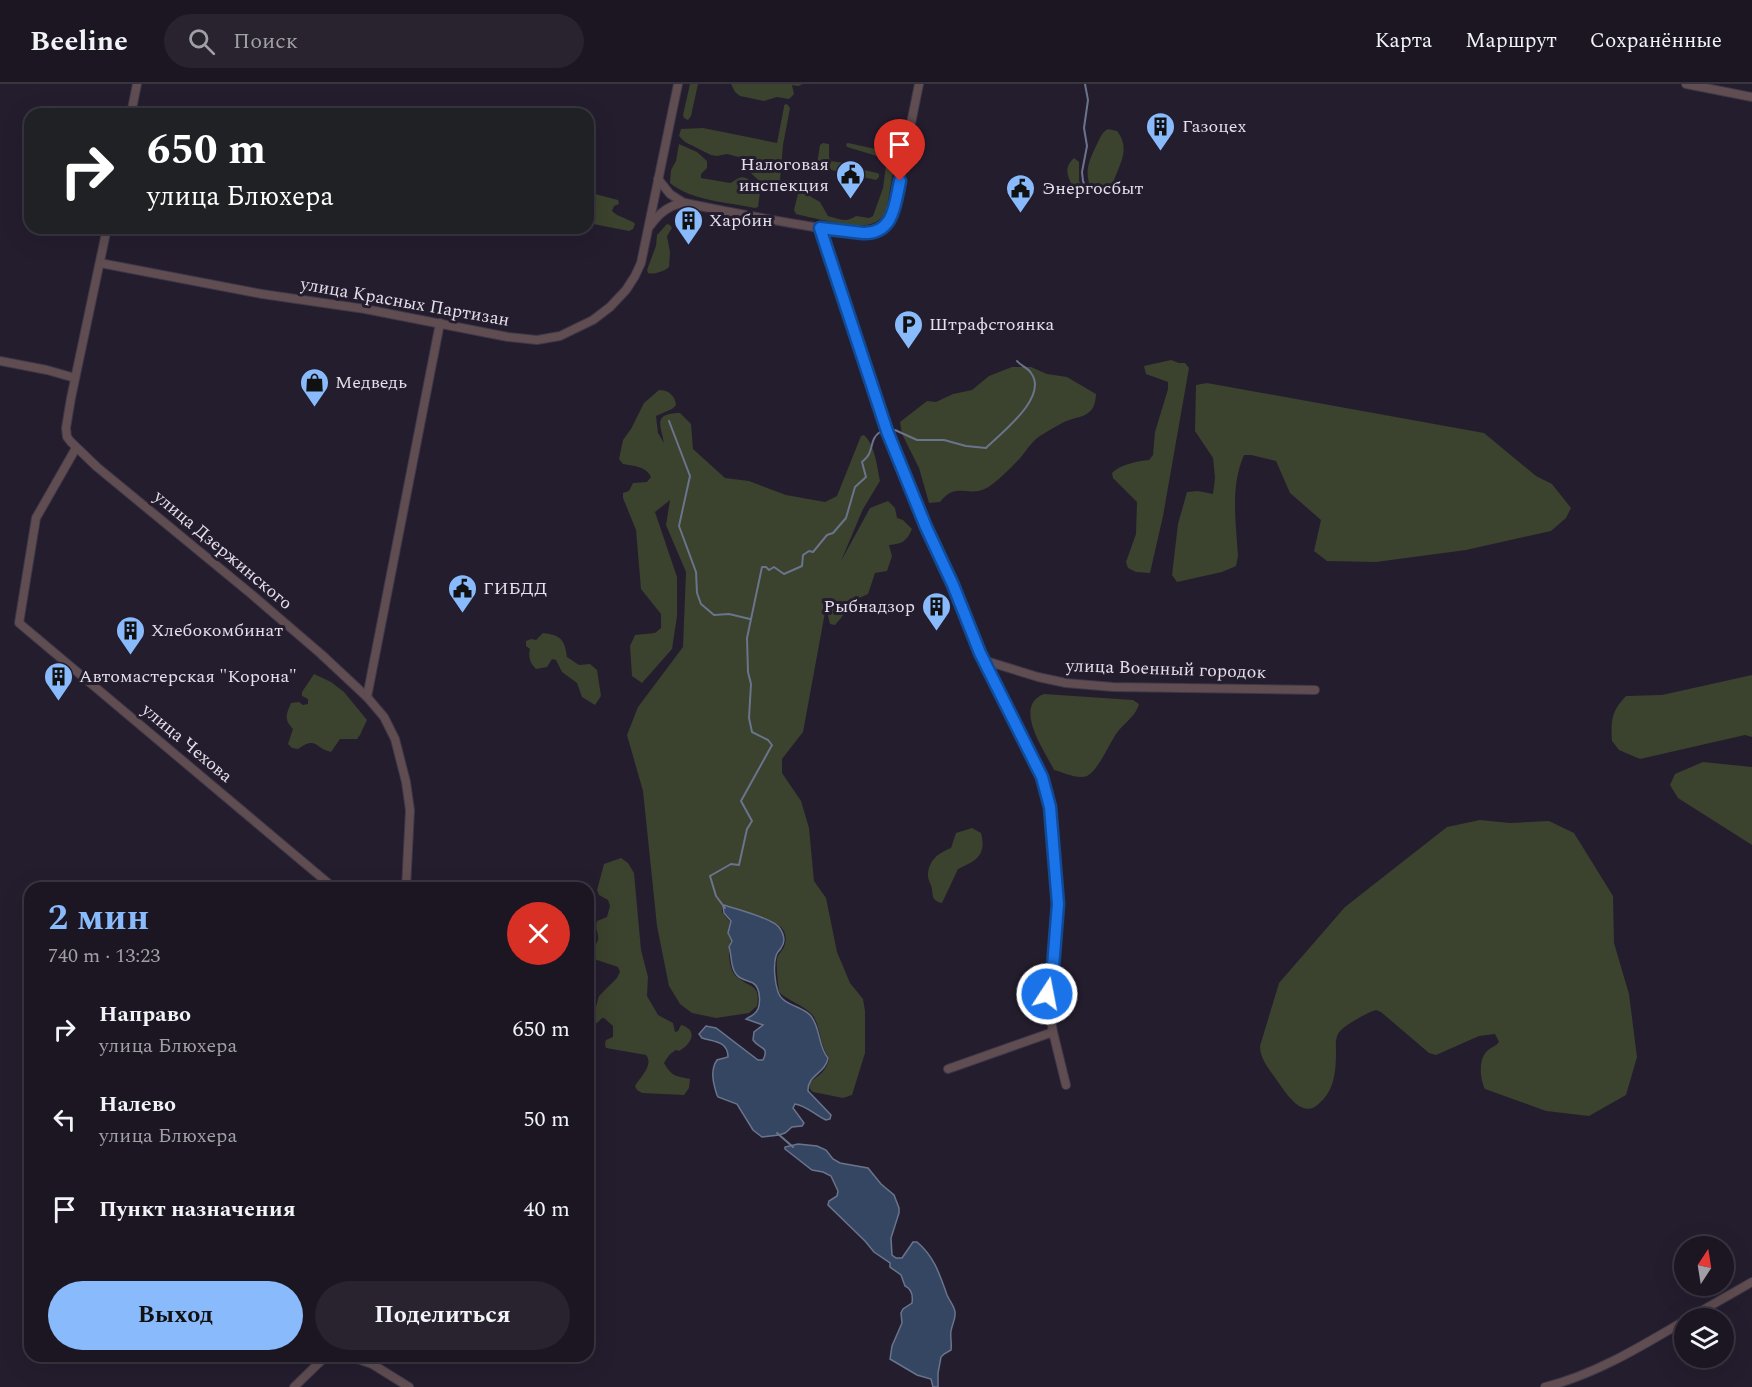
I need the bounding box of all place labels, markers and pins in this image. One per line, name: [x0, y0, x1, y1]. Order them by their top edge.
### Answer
building icon: Газоцех: [1145, 110, 1177, 152]
place label: Газоцех: [1182, 113, 1246, 140]
pin: [874, 119, 925, 181]
place label: Налоговая инспекция: [739, 151, 829, 199]
public building icon: Налоговая инспекция: [834, 158, 866, 200]
public building icon: Энергосбыт: [1005, 172, 1037, 214]
place label: Энергосбыт: [1042, 175, 1143, 202]
building icon: Харбин: [672, 204, 704, 246]
place label: Харбин: [709, 207, 773, 234]
parking icon: Штрафстоянка: [892, 308, 924, 350]
place label: Штрафстоянка: [929, 311, 1054, 338]
shop icon: Медведь: [298, 366, 330, 408]
place label: Медведь: [335, 369, 407, 396]
public building icon: ГИБДД: [446, 572, 478, 614]
place label: ГИБДД: [483, 575, 547, 602]
building icon: Рыбнадзор: [920, 590, 952, 632]
place label: Рыбнадзор: [823, 593, 915, 620]
building icon: Хлебокомбинат: [114, 614, 146, 656]
place label: Хлебокомбинат: [151, 617, 283, 644]
building icon: Автомастерская "Корона": [42, 660, 74, 702]
place label: Автомастерская "Корона": [79, 663, 297, 690]

